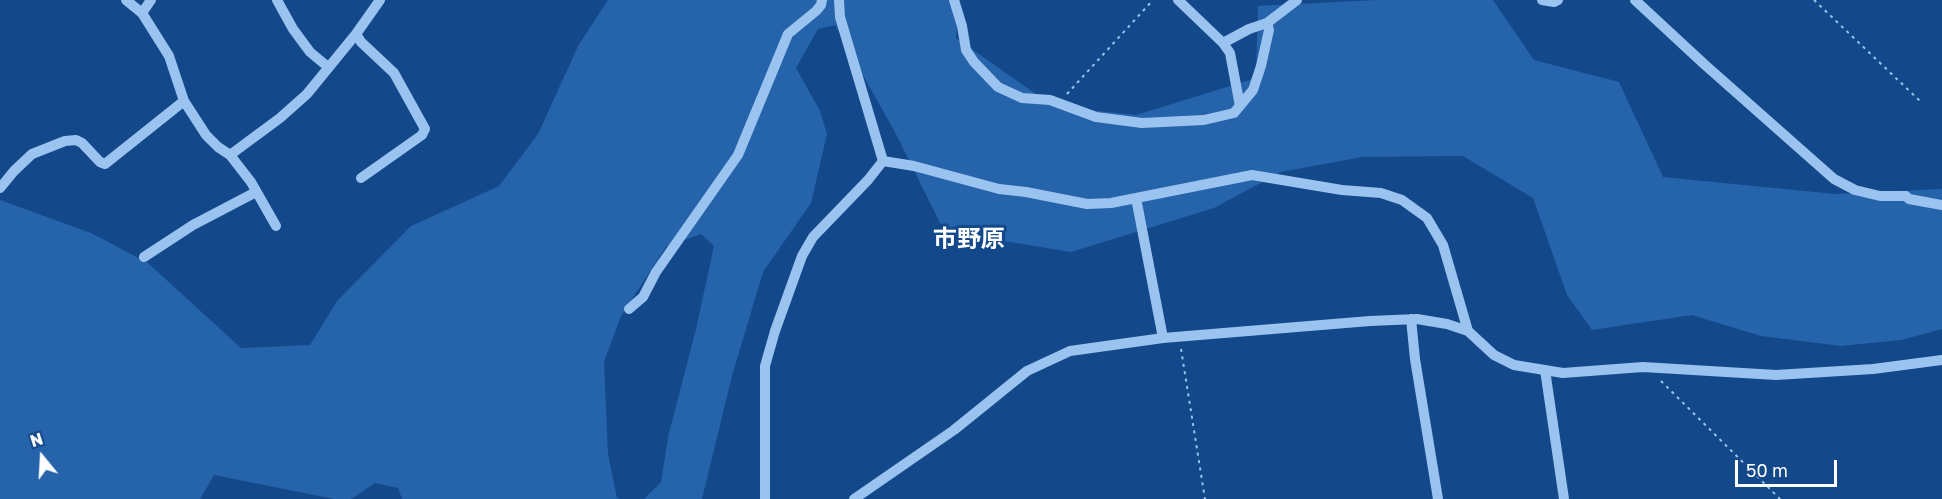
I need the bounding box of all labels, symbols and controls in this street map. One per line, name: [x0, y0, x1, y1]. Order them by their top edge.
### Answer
district label: 市野原: [933, 225, 1005, 253]
north arrow: [12, 427, 72, 487]
text: N: [28, 428, 45, 451]
scale bar: [1738, 448, 1840, 486]
text: 50 m: [1746, 459, 1788, 481]

